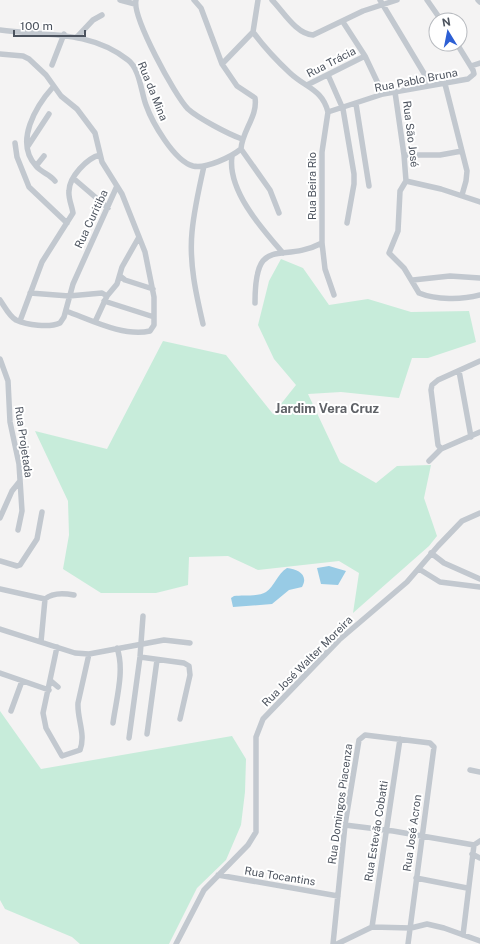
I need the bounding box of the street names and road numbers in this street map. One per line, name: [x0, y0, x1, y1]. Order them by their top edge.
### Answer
street label: Rua Trácia: [304, 44, 358, 80]
street label: Rua da Mina: [136, 60, 170, 122]
street label: Rua Pablo Bruna: [373, 66, 459, 94]
street label: Rua São José: [401, 100, 421, 168]
street label: Rua Beira Rio: [306, 152, 318, 220]
street label: Rua Curitiba: [72, 188, 110, 250]
street label: Rua Projetada: [13, 406, 35, 478]
street label: Rua José Walter Moreira: [259, 613, 355, 709]
street label: Rua Domingos Piacenza: [326, 743, 354, 865]
street label: Rua Estevão Cobatti: [362, 780, 390, 882]
street label: Rua José Acron: [401, 794, 423, 872]
street label: Rua Tocantins: [244, 864, 317, 888]

